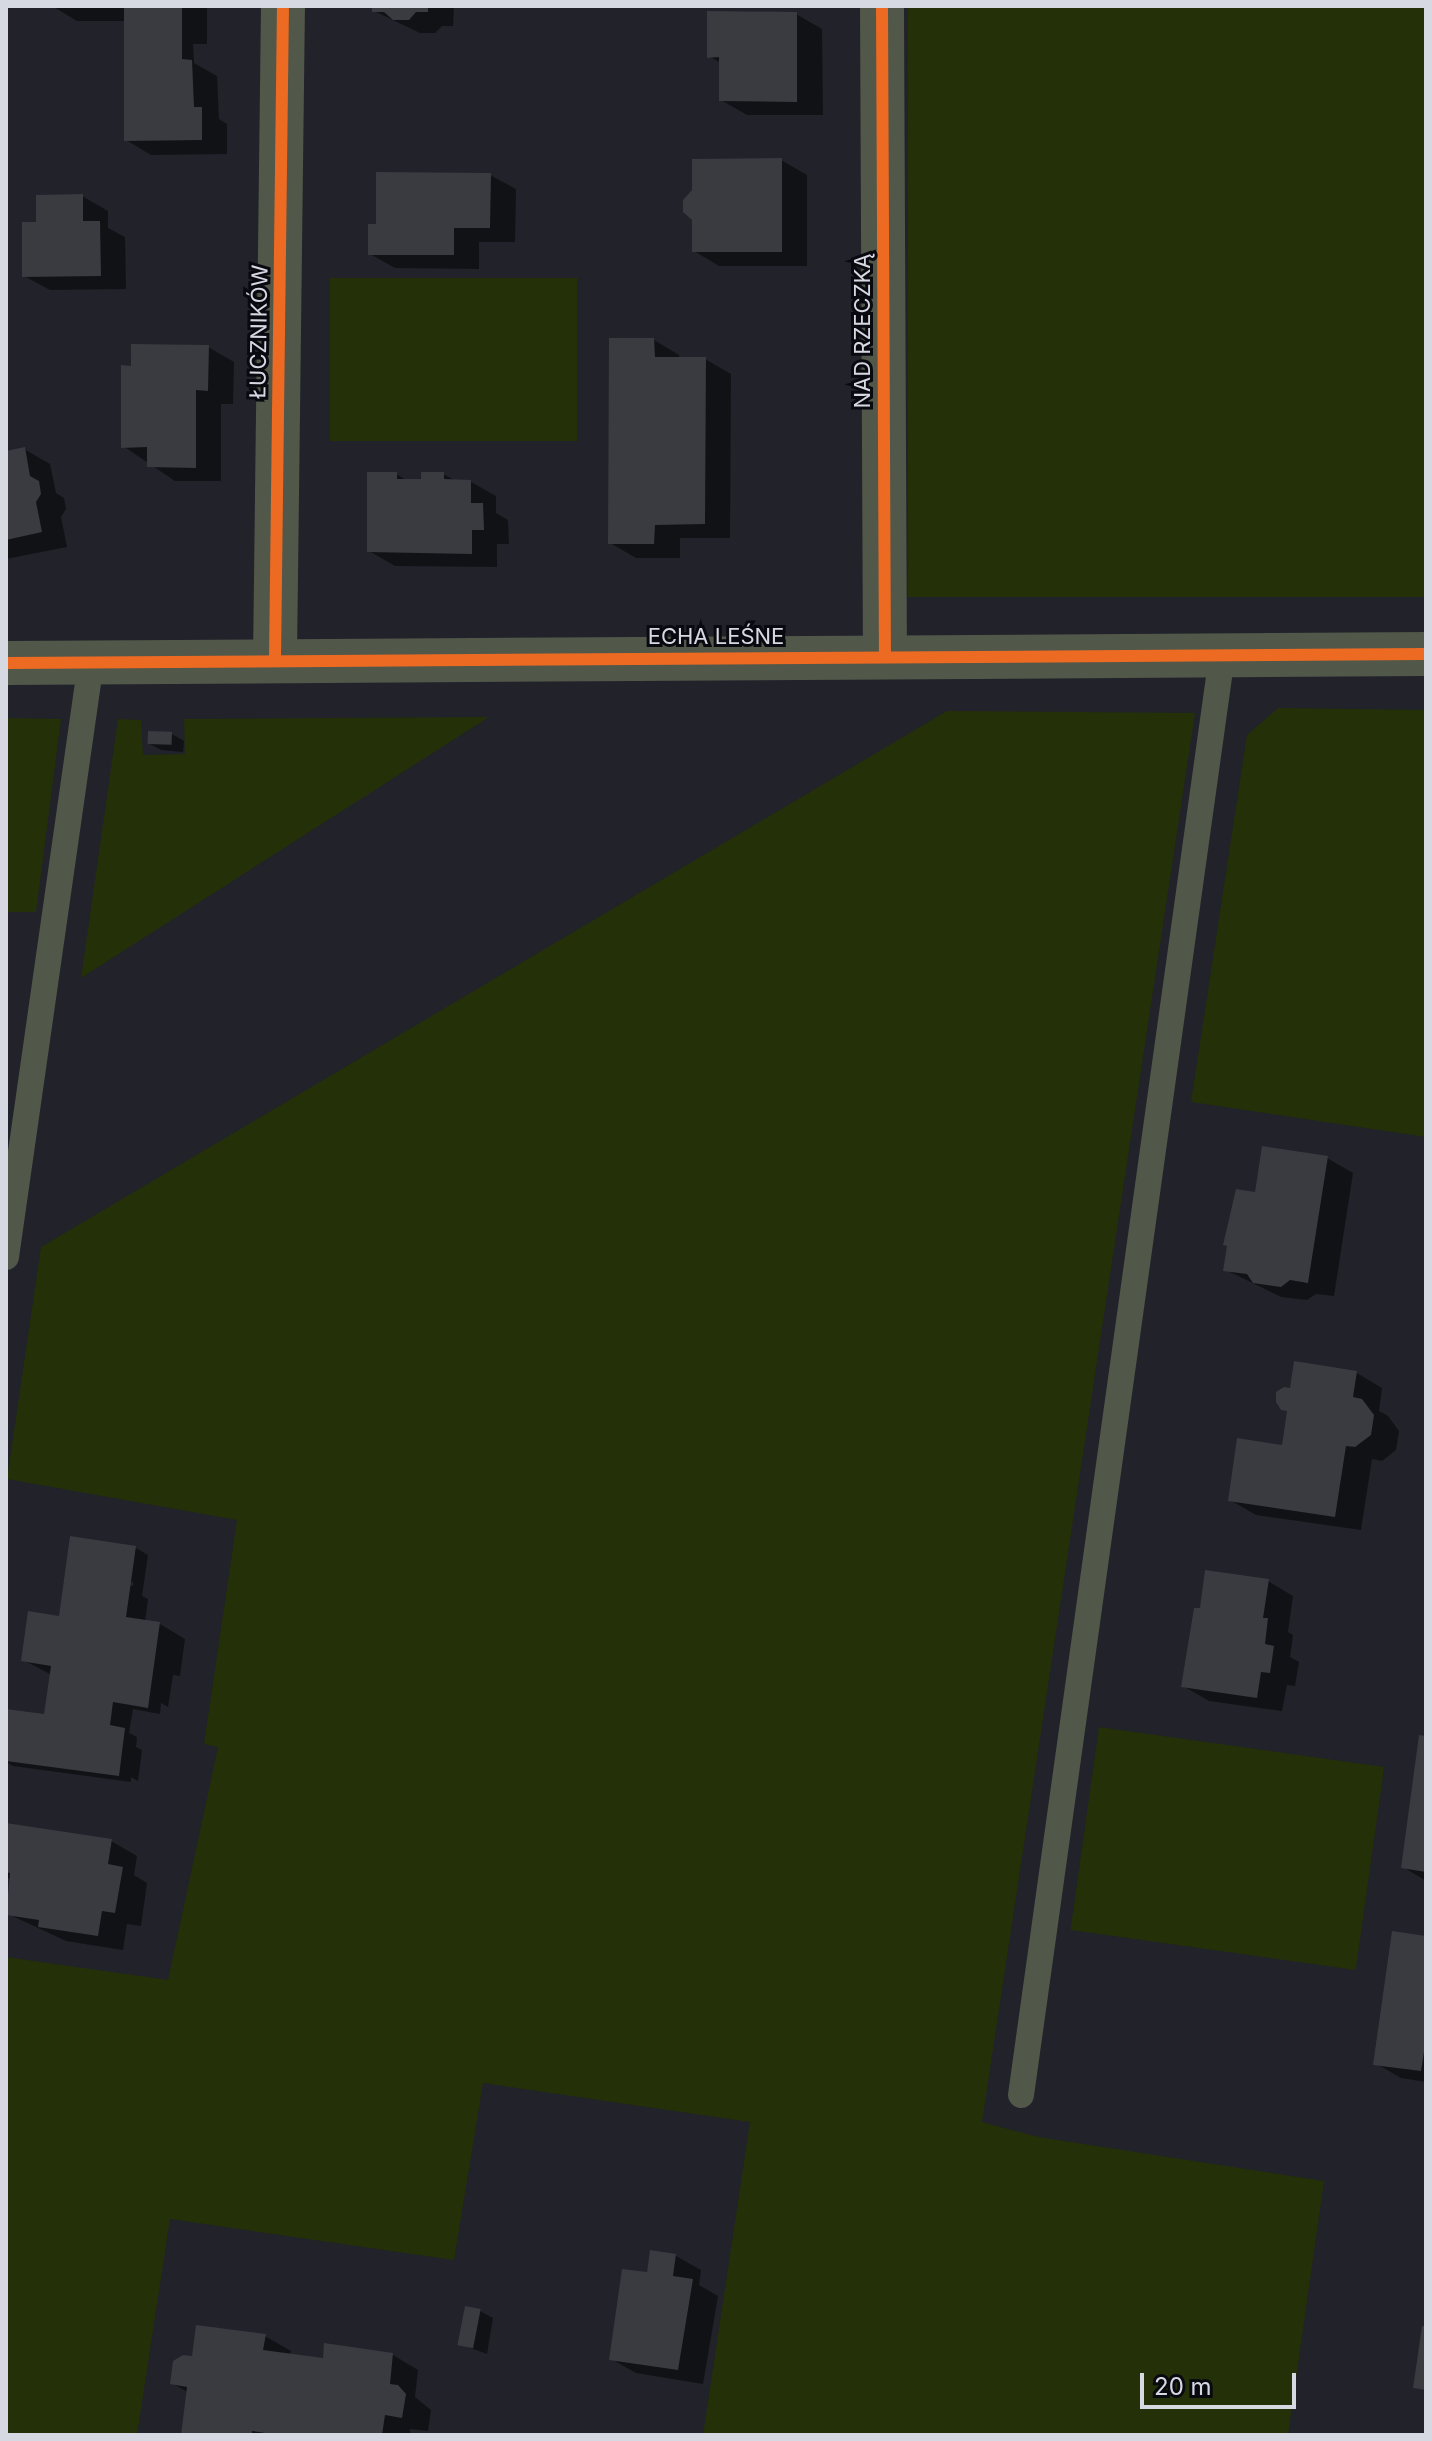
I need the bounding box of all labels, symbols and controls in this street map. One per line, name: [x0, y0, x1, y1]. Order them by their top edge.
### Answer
street label: NAD RZECZKĄ: [850, 254, 876, 408]
street label: ŁUCZNIKÓW: [245, 265, 273, 399]
street label: ECHA LEŚNE: [648, 624, 784, 650]
scale bar: [1144, 2357, 1300, 2407]
text: 20 m: [1154, 2372, 1212, 2401]

